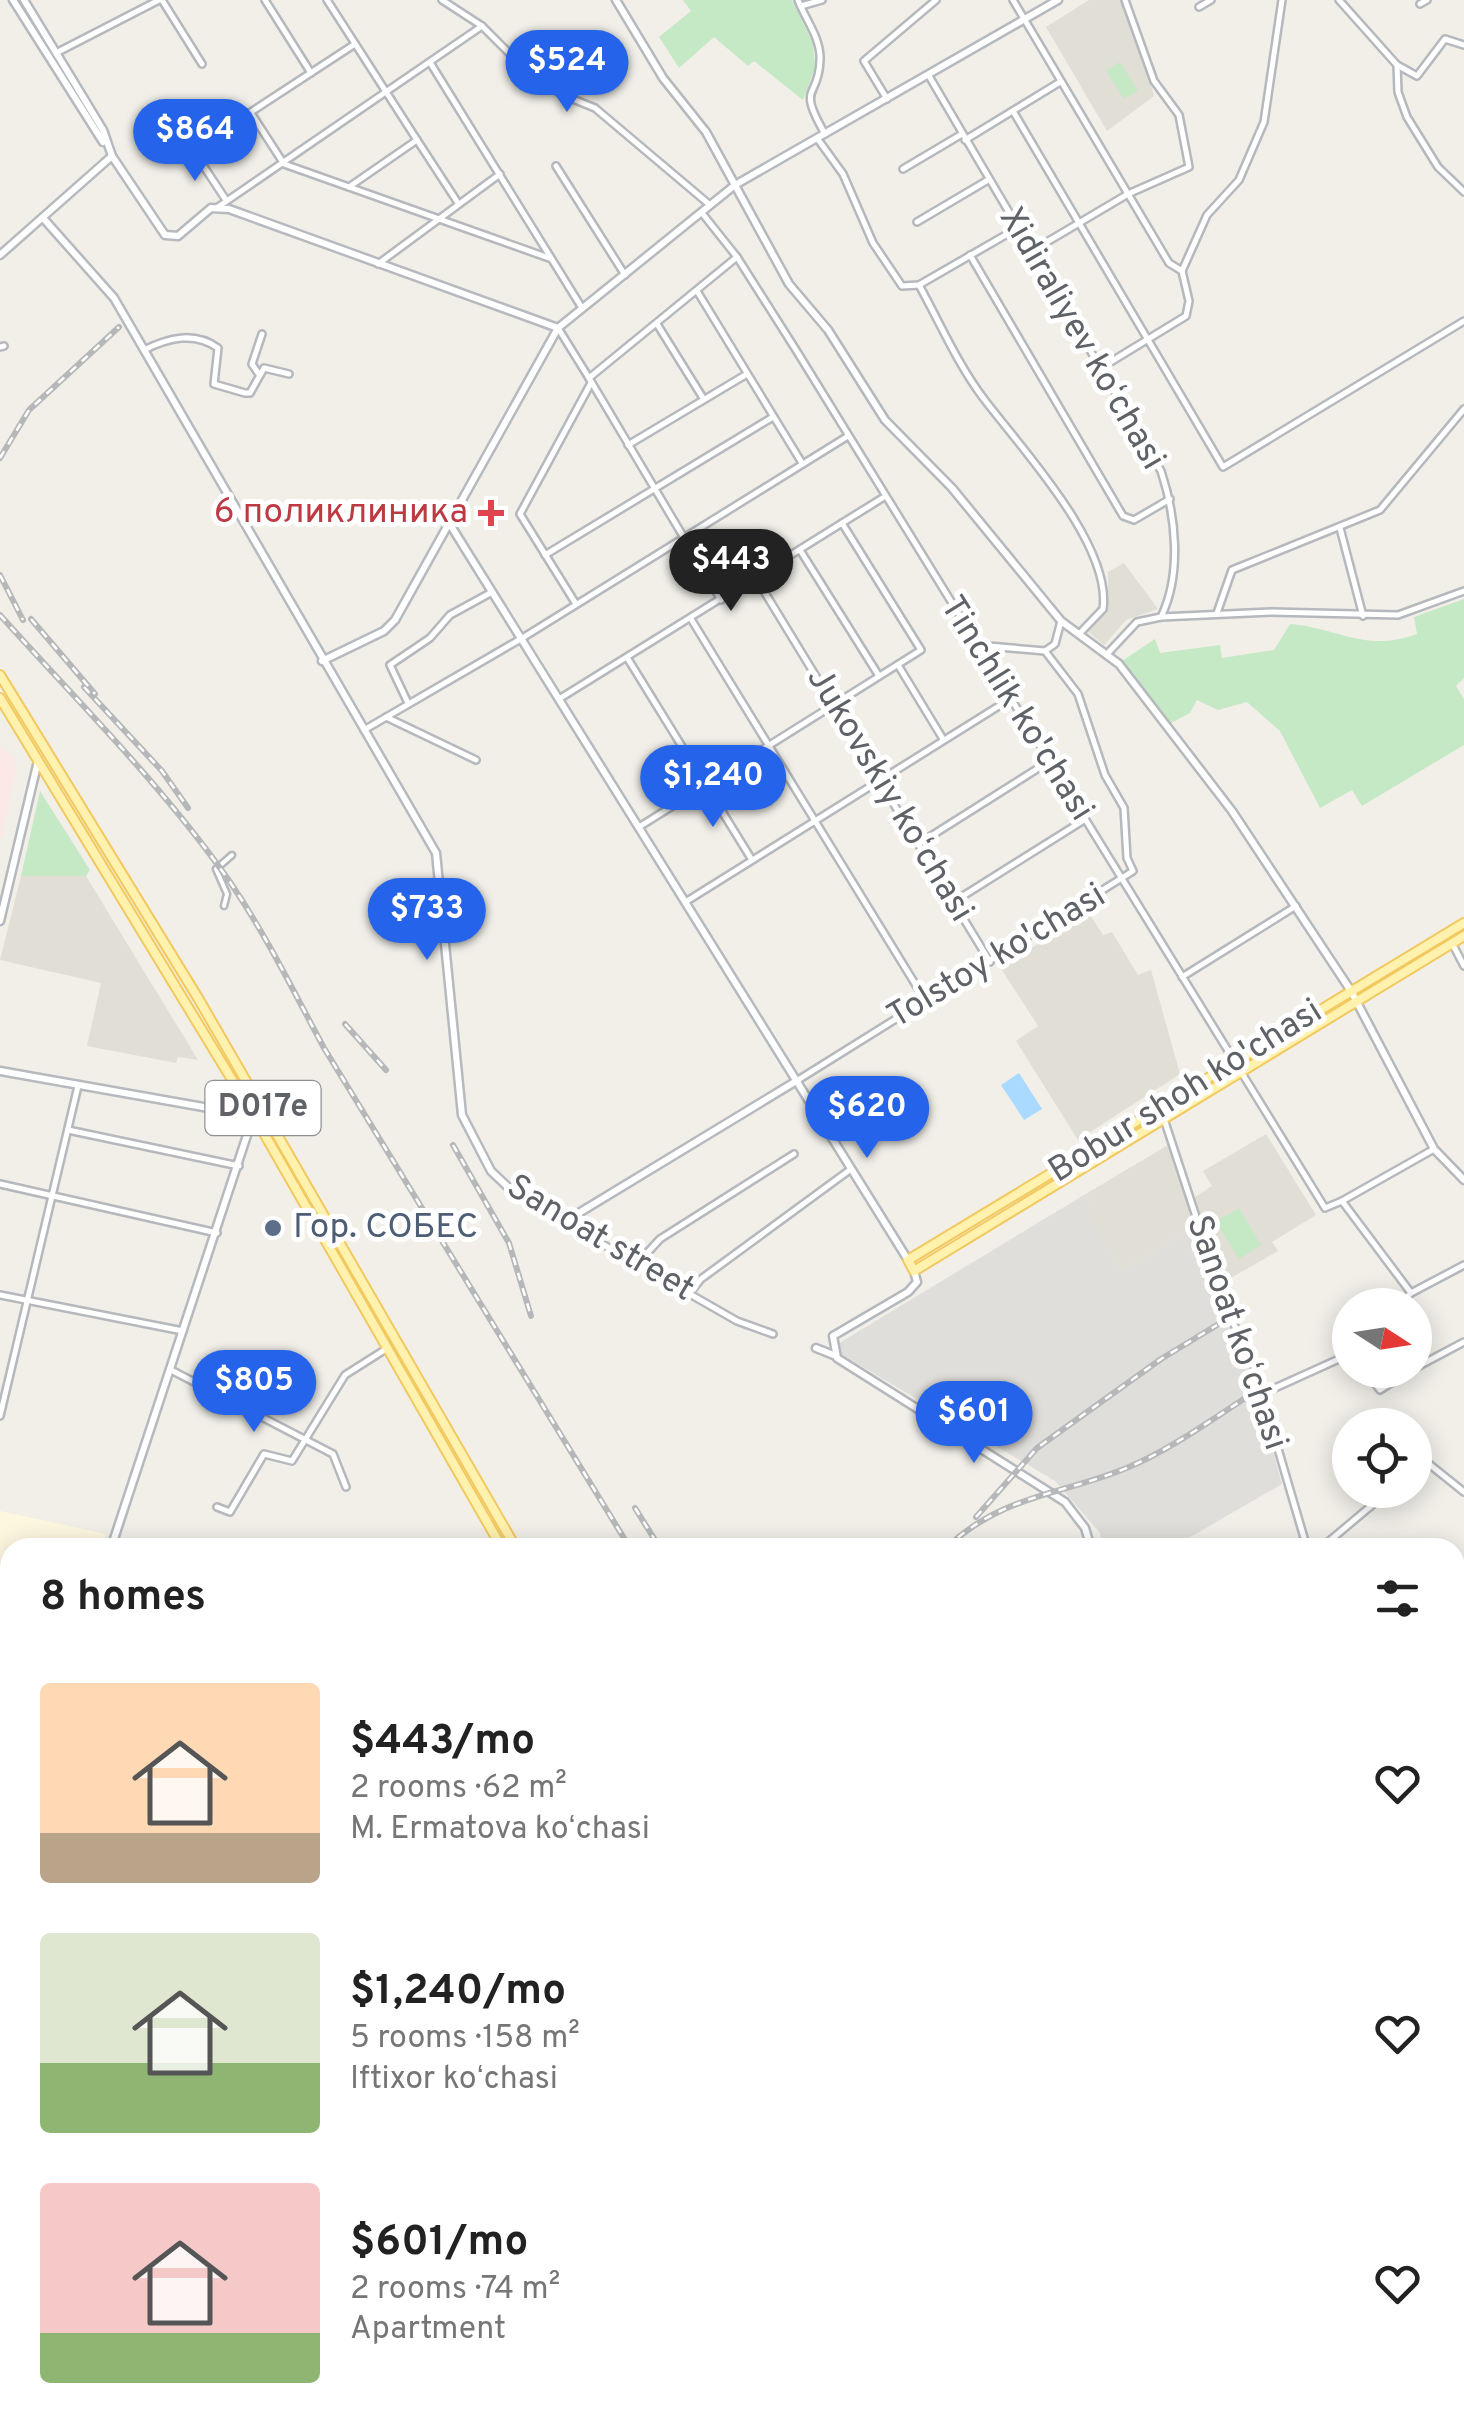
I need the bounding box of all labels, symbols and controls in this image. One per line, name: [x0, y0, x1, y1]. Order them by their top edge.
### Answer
pin: $524: [508, 30, 626, 115]
text: $524: [527, 42, 607, 82]
pin: $864: [136, 99, 254, 184]
text: $864: [155, 111, 235, 151]
street label: Xidiraliyev koʻchasi: [988, 200, 1174, 478]
place label: 6 поликлиника: [214, 491, 468, 535]
marker: 6 поликлиника: [478, 500, 504, 526]
pin: $443: [672, 529, 790, 614]
text: $443: [691, 541, 771, 581]
street label: Tinchlik ko'chasi: [929, 588, 1103, 830]
street label: Jukovskiy koʻchasi: [796, 660, 982, 930]
pin: $1,240: [632, 745, 794, 830]
text: $1,240: [662, 757, 764, 797]
street label: Tolstoy ko'chasi: [880, 875, 1114, 1039]
pin: $733: [368, 878, 486, 963]
text: $733: [390, 890, 464, 930]
street label: Bobur shoh ko'chasi: [1041, 990, 1331, 1194]
pin: $620: [808, 1076, 926, 1161]
road number: D017e: [206, 1081, 320, 1135]
text: $620: [827, 1088, 907, 1128]
street label: Sanoat street: [498, 1166, 702, 1312]
place label: Гор. СОБЕС: [293, 1206, 478, 1250]
street label: Sanoat koʻchasi: [1175, 1210, 1297, 1456]
marker: Гор. СОБЕС: [262, 1217, 284, 1239]
north arrow: [1332, 1288, 1432, 1388]
map controls: [1332, 1288, 1432, 1508]
pin: $805: [195, 1350, 313, 1435]
text: $805: [214, 1362, 294, 1402]
pin: $601: [915, 1381, 1033, 1466]
text: $601: [938, 1393, 1010, 1433]
button: locate: [1332, 1408, 1432, 1508]
icon: filters: [1370, 1571, 1425, 1626]
text: 8 homes: [40, 1572, 206, 1625]
text: $443/mo: [350, 1716, 535, 1769]
icon: home: [120, 1723, 240, 1843]
icon: heart: [1370, 1756, 1425, 1811]
text: 2 rooms · 62 m²: [350, 1769, 567, 1809]
text: M. Ermatova koʻchasi: [350, 1810, 650, 1850]
text: $1,240/mo: [350, 1966, 566, 2019]
icon: home: [120, 1973, 240, 2093]
icon: heart: [1370, 2006, 1425, 2061]
text: 5 rooms · 158 m²: [350, 2019, 580, 2059]
text: Iftixor koʻchasi: [350, 2060, 558, 2100]
text: $601/mo: [350, 2217, 528, 2270]
icon: home: [120, 2223, 240, 2343]
icon: heart: [1370, 2256, 1425, 2311]
text: 2 rooms · 74 m²: [350, 2270, 560, 2310]
text: Apartment: [350, 2310, 506, 2350]

